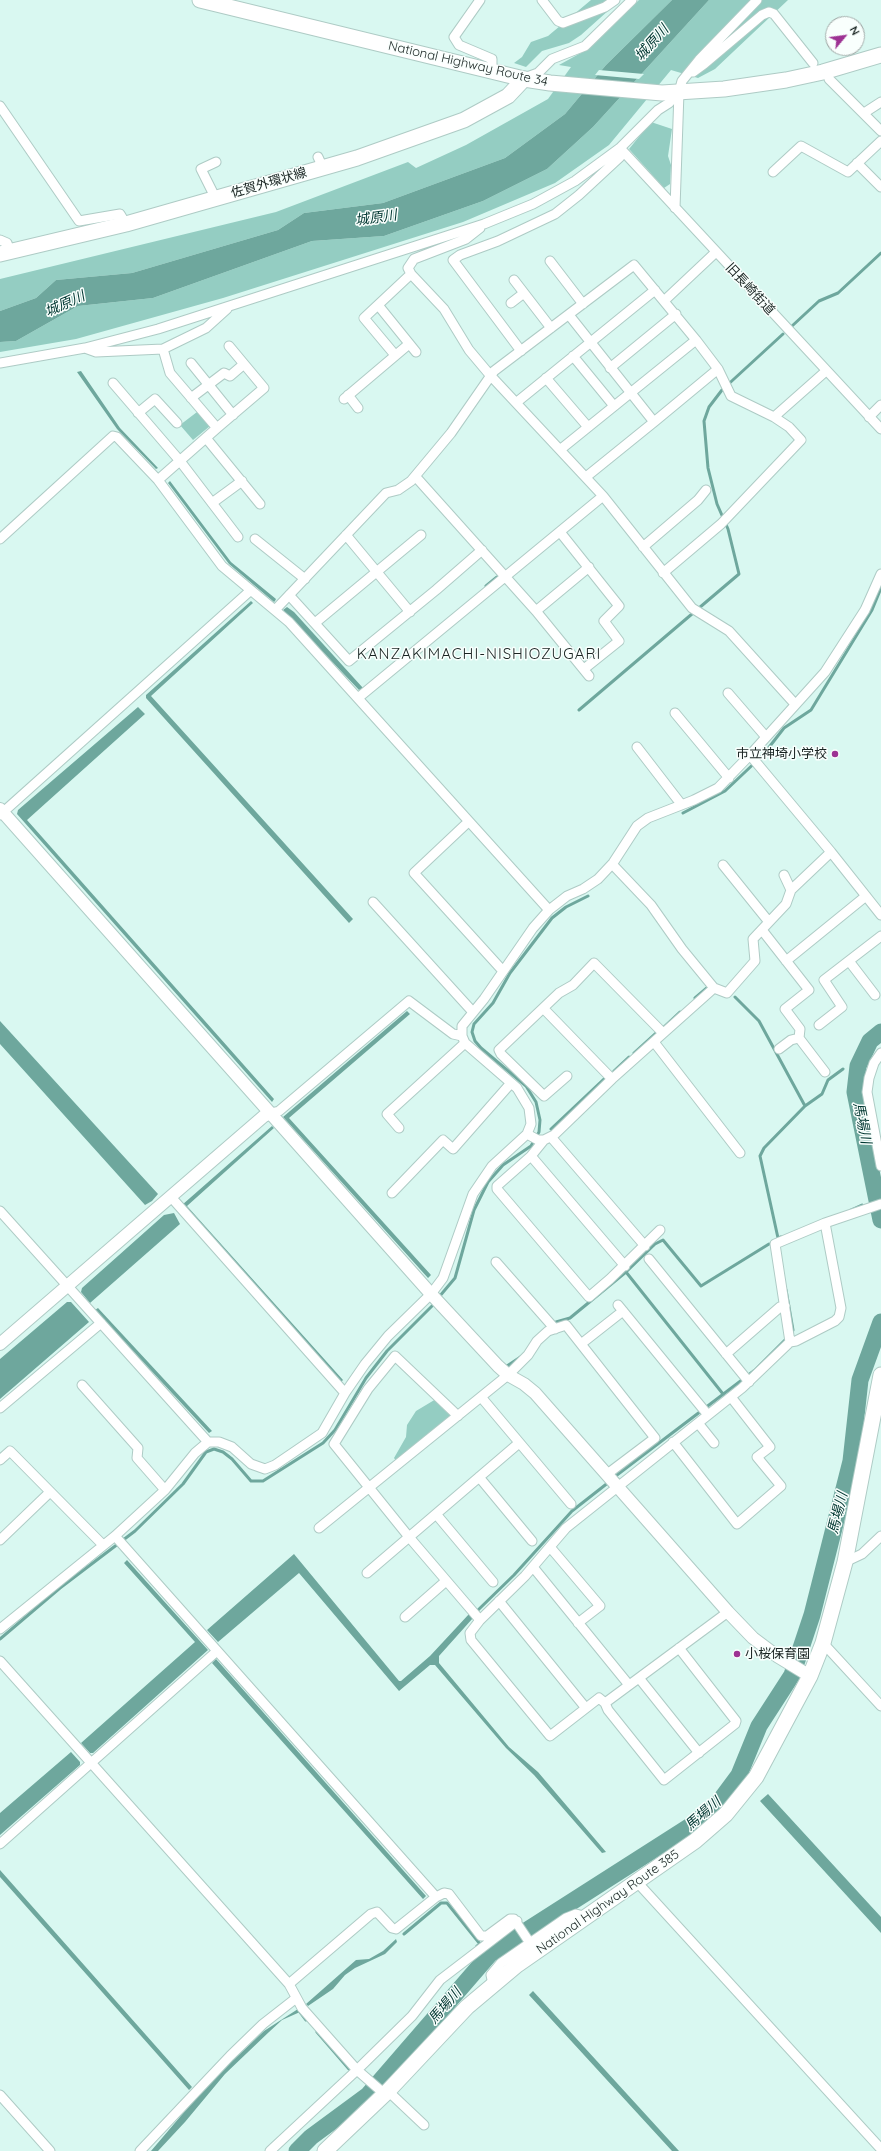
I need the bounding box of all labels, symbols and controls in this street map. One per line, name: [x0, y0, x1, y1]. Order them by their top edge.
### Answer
north arrow: [825, 16, 865, 56]
water label: 城原川: [632, 22, 672, 64]
text: N: [847, 24, 863, 38]
street label: National Highway Route 34: [387, 38, 549, 90]
street label: 佐賀外環状線: [229, 165, 309, 201]
water label: 城原川: [354, 207, 398, 229]
street label: 旧長崎街道: [722, 260, 778, 318]
water label: 城原川: [42, 288, 88, 320]
district label: KANZAKIMACHI-NISHIOZUGARI: [357, 645, 601, 663]
place label: 市立神埼小学校: [736, 746, 827, 762]
marker: 市立神埼小学校: [830, 749, 840, 759]
water label: 馬場川: [850, 1101, 874, 1145]
water label: 馬場川: [825, 1491, 851, 1535]
place label: 小桜保育園: [745, 1646, 810, 1662]
marker: 小桜保育園: [732, 1649, 742, 1659]
water label: 馬場川: [682, 1794, 724, 1834]
street label: National Highway Route 385: [534, 1847, 682, 1957]
water label: 馬場川: [425, 1985, 465, 2027]

